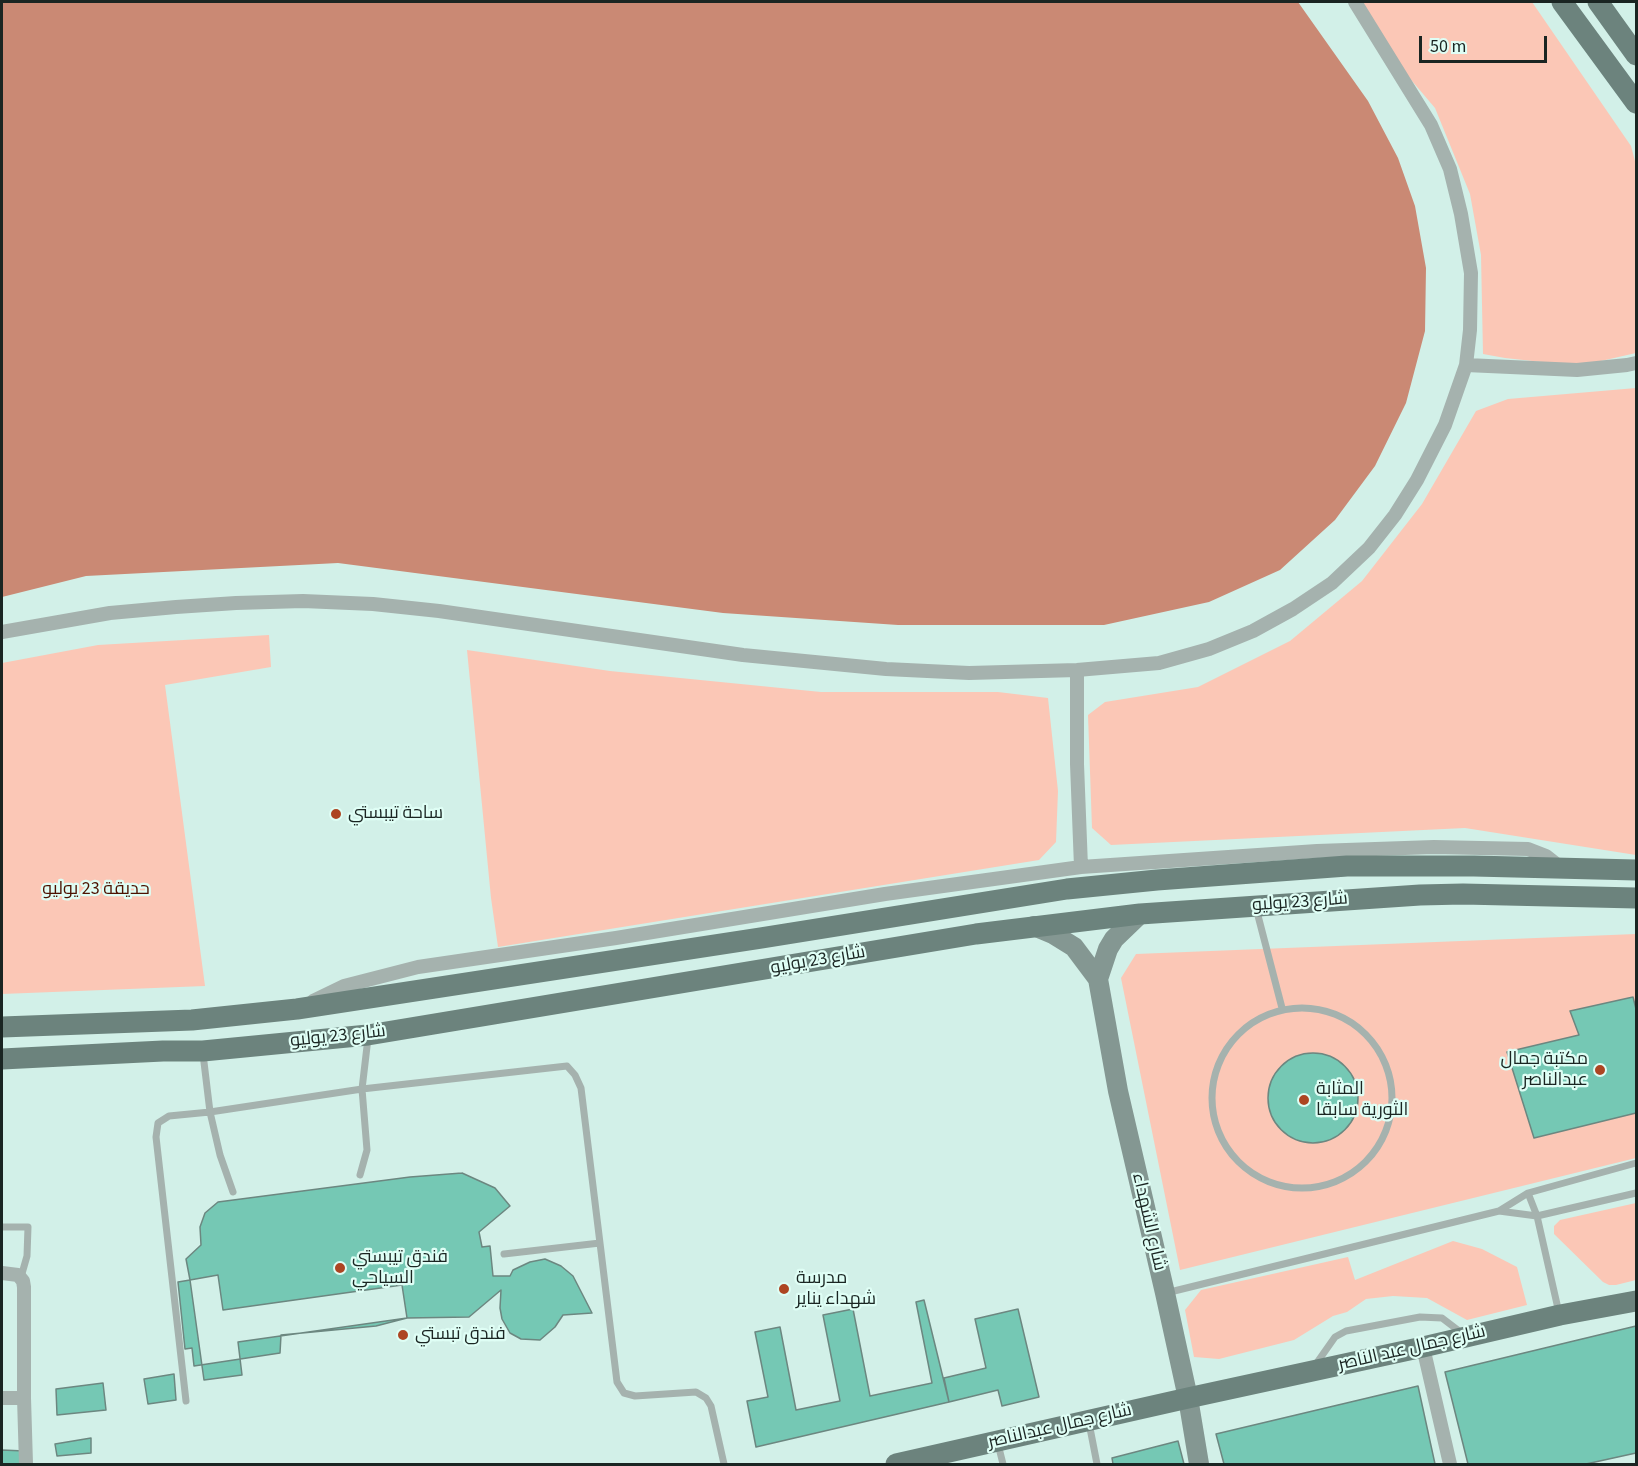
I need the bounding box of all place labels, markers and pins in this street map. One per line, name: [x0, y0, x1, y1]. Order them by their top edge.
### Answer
place label: ساحة تيبستي: [348, 803, 443, 825]
marker: ساحة تيبستي: [329, 807, 343, 821]
place label: مكتبة جمال عبدالناصر: [1501, 1049, 1588, 1092]
marker: مكتبة جمال عبدالناصر: [1593, 1063, 1607, 1077]
place label: المثابة الثورية سابقا: [1316, 1079, 1408, 1122]
marker: المثابة الثورية سابقا: [1297, 1093, 1311, 1107]
place label: فندق تيبستي السياحي: [352, 1247, 448, 1290]
marker: فندق تيبستي السياحي: [333, 1261, 347, 1275]
place label: مدرسة شهداء يناير: [796, 1268, 876, 1310]
marker: مدرسة شهداء يناير: [777, 1282, 791, 1296]
place label: فندق تبستي: [415, 1324, 506, 1346]
marker: فندق تبستي: [396, 1328, 410, 1342]

